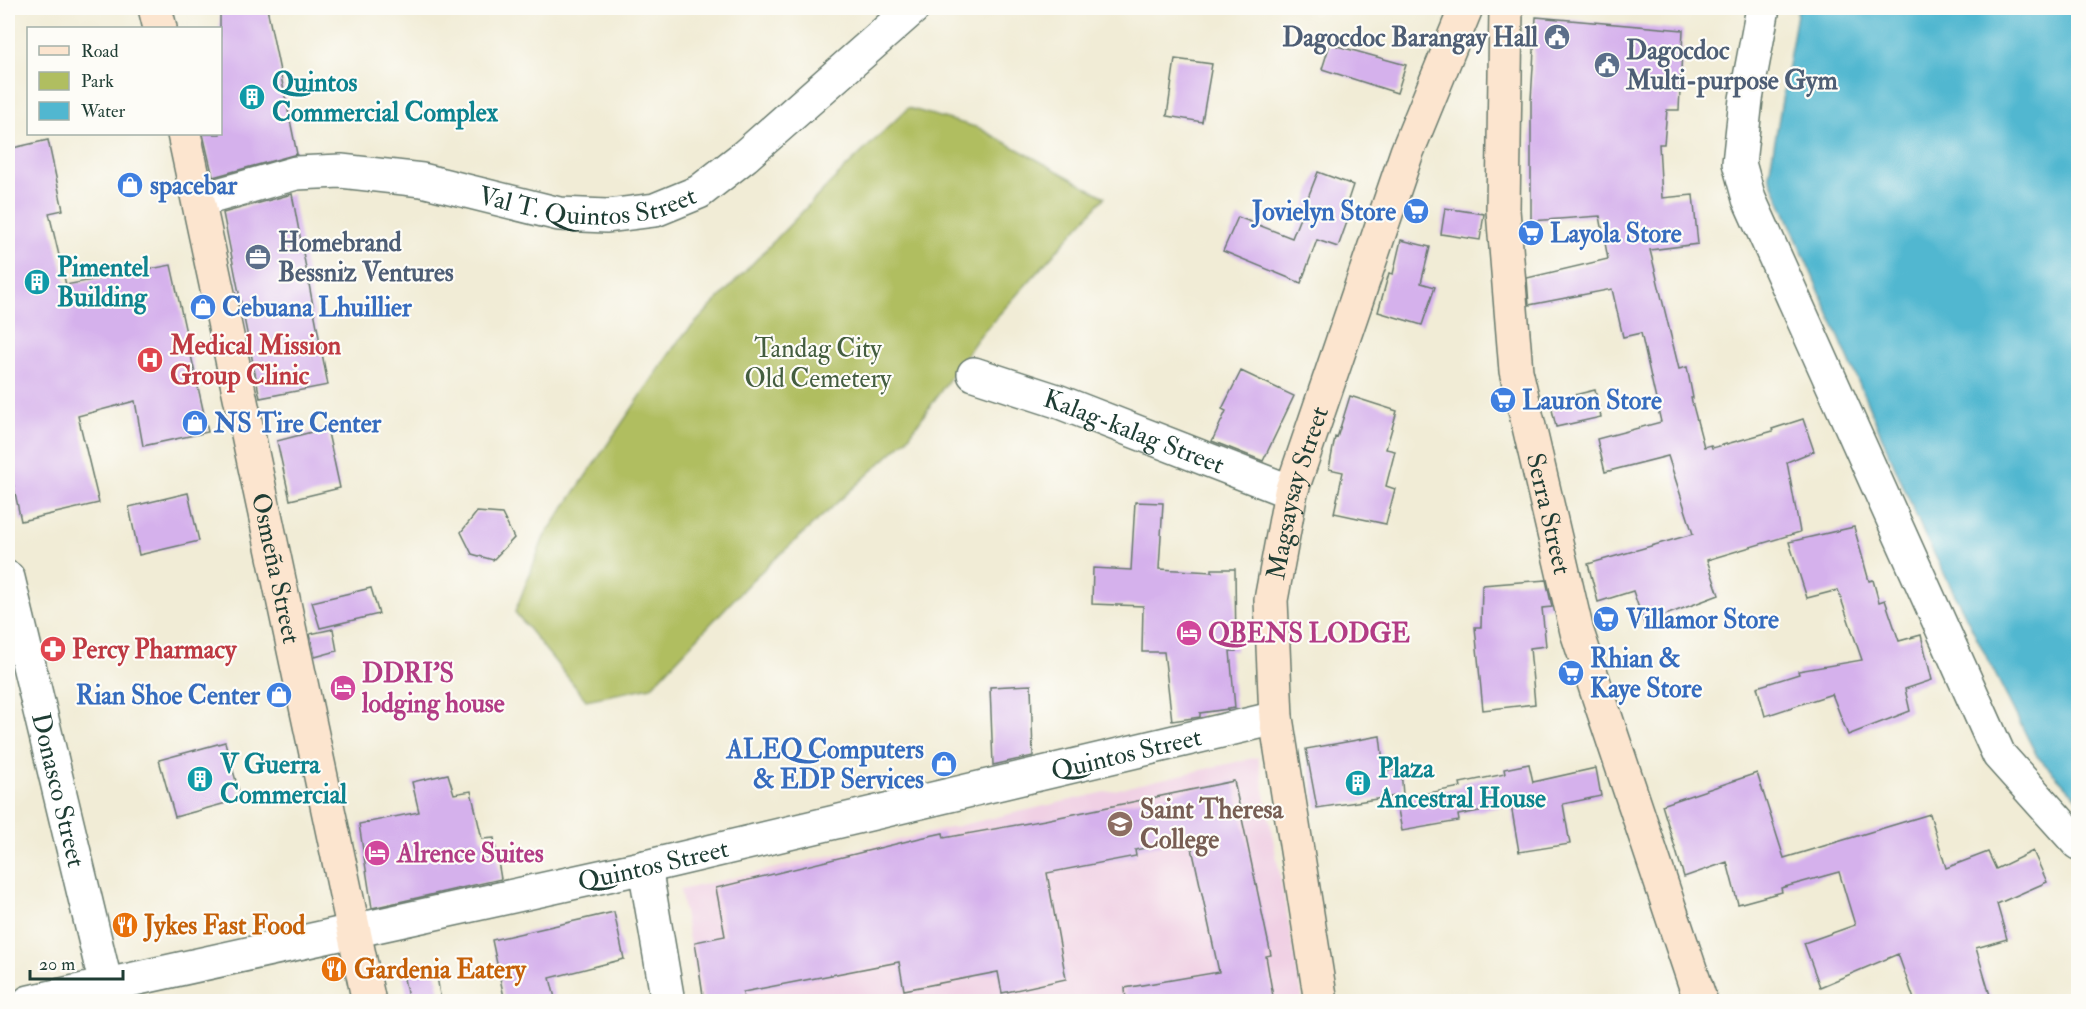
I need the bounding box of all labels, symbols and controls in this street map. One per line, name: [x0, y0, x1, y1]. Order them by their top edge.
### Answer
place label: Dagocdoc Barangay Hall: [1282, 22, 1538, 55]
public building icon: Dagocdoc Barangay Hall: [1542, 22, 1572, 52]
legend: [27, 27, 222, 135]
place label: Dagocdoc Multi-purpose Gym: [1625, 35, 1838, 98]
text: Road: [81, 40, 119, 63]
public building icon: Dagocdoc Multi-purpose Gym: [1592, 50, 1622, 80]
place label: Quintos Commercial Complex: [272, 67, 499, 130]
text: Park: [81, 70, 114, 93]
building icon: Quintos Commercial Complex: [237, 82, 267, 112]
text: Water: [80, 100, 125, 123]
shop icon: spacebar: [115, 170, 145, 200]
place label: spacebar: [150, 170, 238, 203]
street label: Val T. Quintos Street: [475, 180, 701, 236]
place label: Jovielyn Store: [1250, 196, 1396, 229]
supermarket icon: Jovielyn Store: [1401, 196, 1431, 226]
supermarket icon: Layola Store: [1516, 218, 1546, 248]
place label: Layola Store: [1550, 218, 1682, 251]
place label: Homebrand Bessniz Ventures: [278, 227, 454, 289]
office icon: Homebrand Bessniz Ventures: [243, 242, 273, 272]
place label: Pimentel Building: [57, 252, 150, 315]
building icon: Pimentel Building: [22, 267, 52, 297]
shop icon: Cebuana Lhuillier: [188, 292, 218, 322]
place label: Cebuana Lhuillier: [222, 292, 412, 324]
place label: Medical Mission Group Clinic: [169, 330, 342, 393]
park label: Tandag City Old Cemetery: [744, 333, 892, 395]
hospital icon: Medical Mission Group Clinic: [135, 345, 165, 375]
street label: Kalag-kalag Street: [1039, 383, 1229, 482]
supermarket icon: Lauron Store: [1488, 385, 1518, 415]
place label: Lauron Store: [1522, 385, 1662, 417]
street label: Magsaysay Street: [1260, 402, 1336, 582]
shop icon: NS Tire Center: [180, 408, 210, 438]
place label: NS Tire Center: [213, 408, 382, 440]
street label: Serra Street: [1519, 450, 1578, 578]
street label: Osmeña Street: [244, 490, 307, 647]
supermarket icon: Villamor Store: [1591, 604, 1621, 634]
place label: Villamor Store: [1625, 604, 1779, 636]
hotel icon: QBENS LODGE: [1174, 618, 1204, 648]
place label: QBENS LODGE: [1208, 618, 1410, 650]
pharmacy icon: Percy Pharmacy: [38, 634, 68, 664]
place label: Percy Pharmacy: [72, 634, 238, 667]
place label: Rhian & Kaye Store: [1590, 643, 1702, 706]
place label: DDRI'S lodging house: [361, 658, 505, 721]
supermarket icon: Rhian & Kaye Store: [1556, 658, 1586, 688]
hotel icon: DDRI'S lodging house: [328, 673, 358, 703]
place label: Rian Shoe Center: [76, 680, 260, 712]
shop icon: Rian Shoe Center: [264, 680, 294, 710]
street label: Donasco Street: [24, 710, 92, 871]
street label: Quintos Street: [1048, 721, 1205, 788]
place label: ALEQ Computers & EDP Services: [726, 734, 924, 796]
place label: V Guerra Commercial: [219, 749, 347, 811]
shop icon: ALEQ Computers & EDP Services: [929, 749, 959, 779]
place label: Plaza Ancestral House: [1377, 753, 1546, 815]
building icon: V Guerra Commercial: [185, 764, 215, 794]
building icon: Plaza Ancestral House: [1343, 768, 1373, 798]
place label: Saint Theresa College: [1140, 794, 1284, 857]
school or university icon: Saint Theresa College: [1105, 809, 1135, 839]
street label: Quintos Street: [575, 833, 732, 898]
hotel icon: Alrence Suites: [362, 838, 392, 868]
place label: Alrence Suites: [396, 838, 544, 870]
restaurant icon: Jykes Fast Food: [110, 910, 140, 940]
place label: Jykes Fast Food: [142, 910, 306, 943]
scale bar: [30, 943, 123, 981]
text: 20 m: [39, 953, 75, 976]
restaurant icon: Gardenia Eatery: [319, 954, 349, 984]
place label: Gardenia Eatery: [354, 954, 528, 987]

